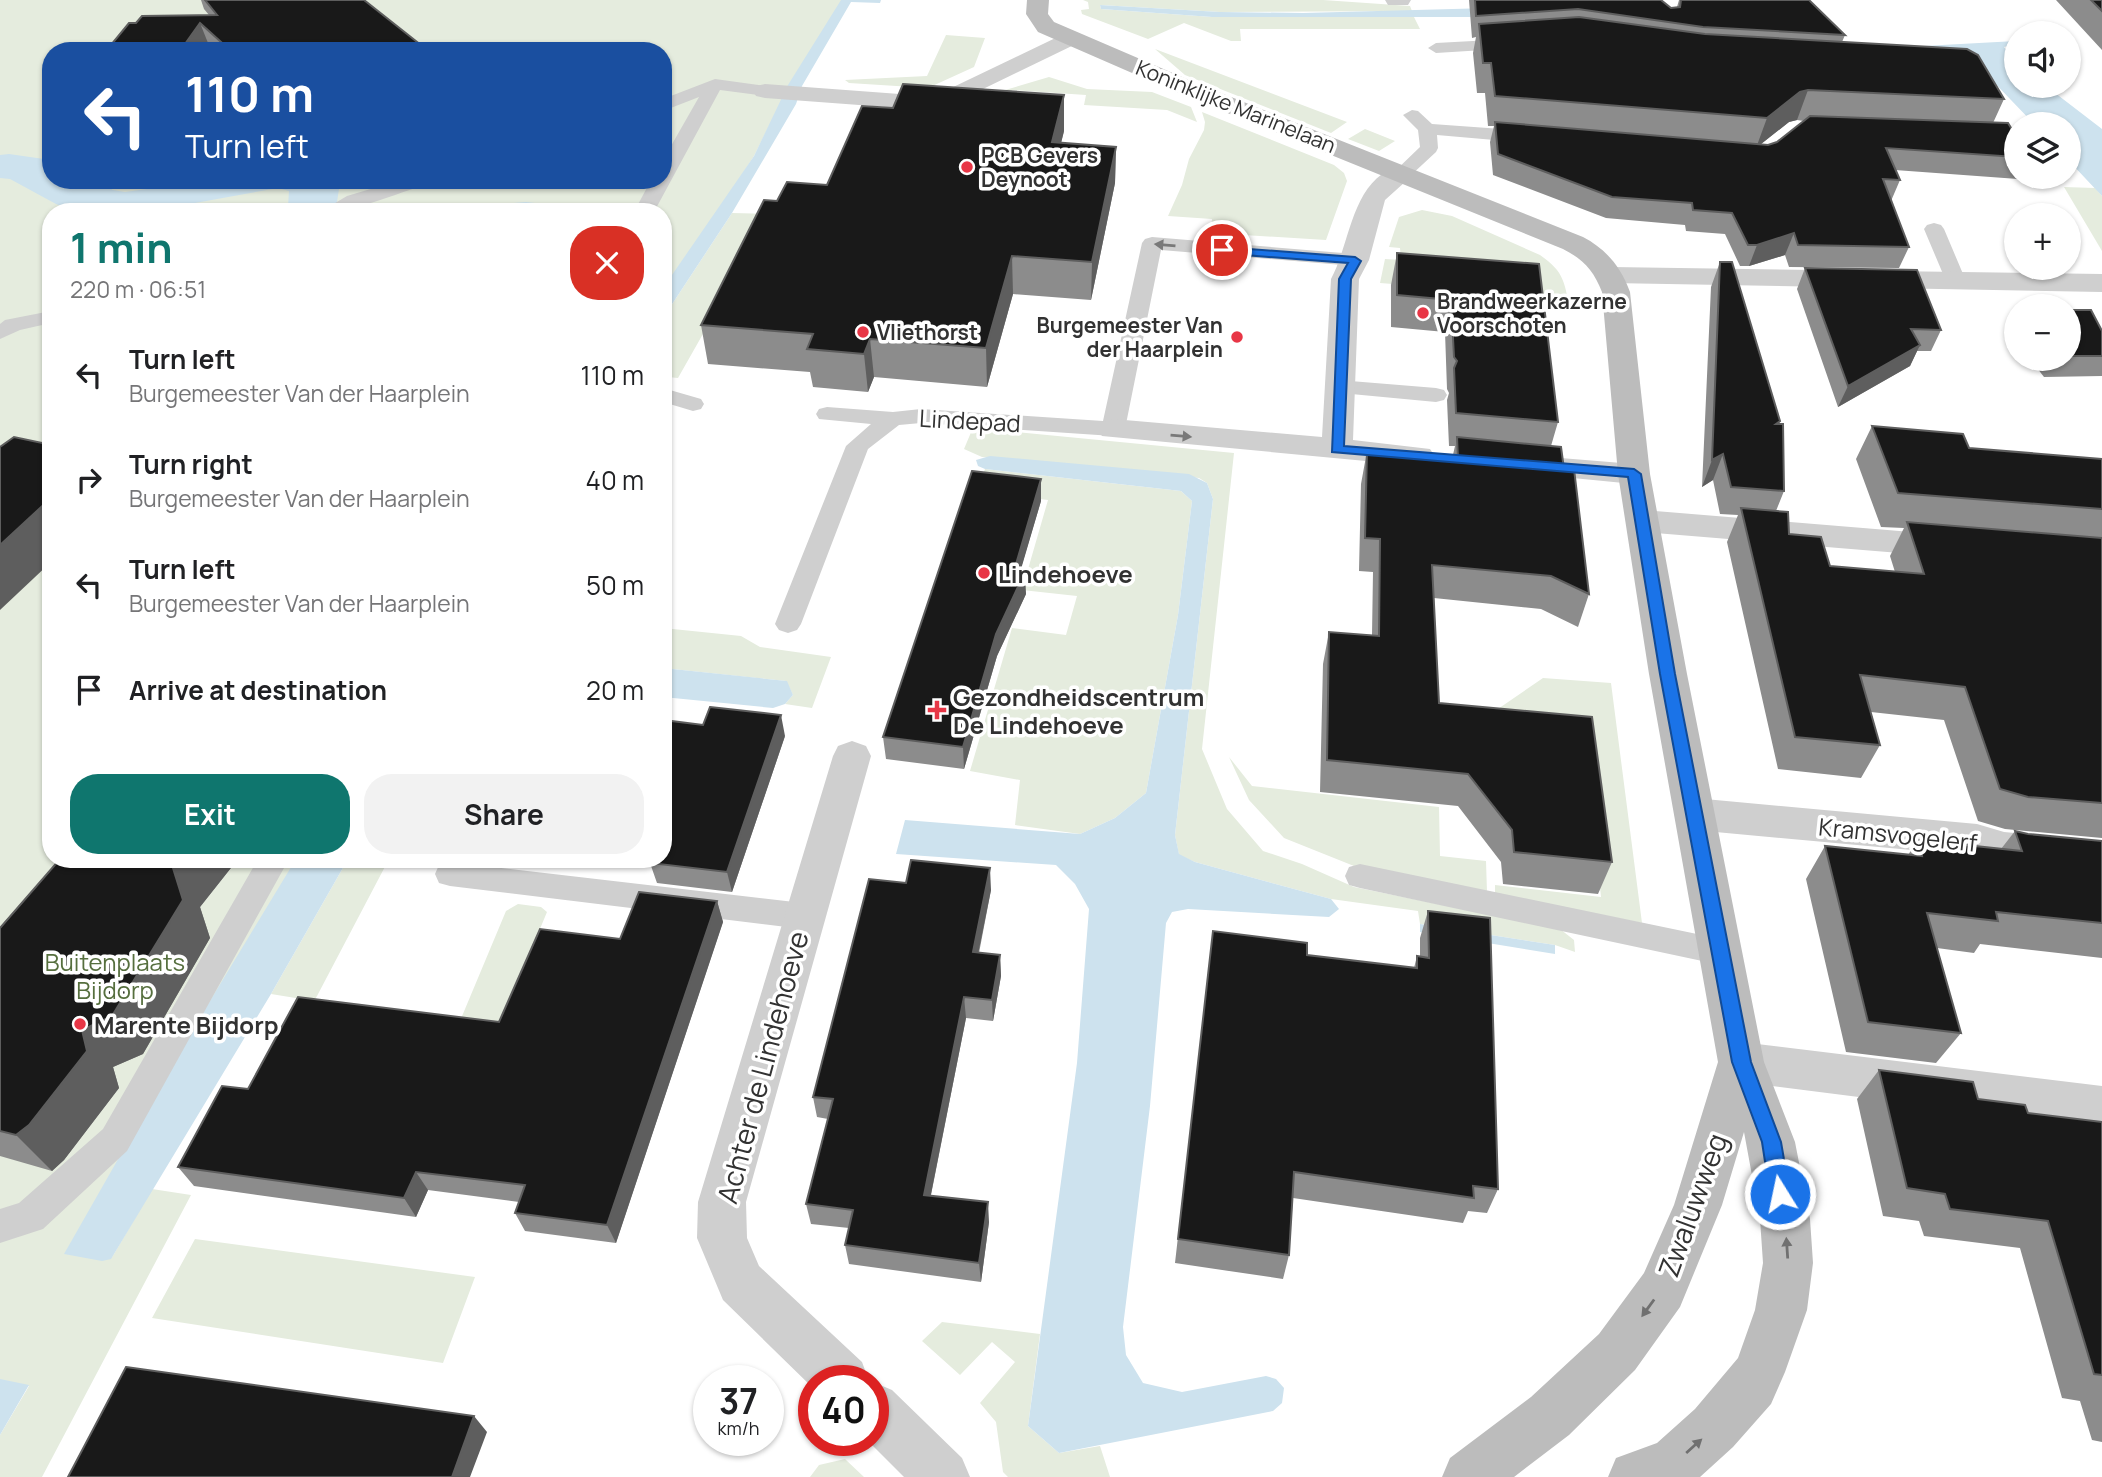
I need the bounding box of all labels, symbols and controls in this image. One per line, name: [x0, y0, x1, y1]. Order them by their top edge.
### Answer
map controls: [2004, 21, 2081, 371]
button: sound: [2004, 21, 2081, 98]
street label: Koninklijke Marinelaan: [1132, 53, 1340, 159]
text: 110 m: [185, 60, 314, 127]
icon: left: [70, 70, 161, 161]
button: layers: [2004, 112, 2081, 189]
text: Turn left: [185, 124, 309, 168]
place label: PCB Gevers Deynoot: [981, 141, 1098, 193]
marker: PCB Gevers Deynoot: [959, 159, 975, 175]
button: +: [2004, 203, 2081, 280]
text: 1 min: [70, 218, 173, 276]
pin: [1192, 220, 1252, 280]
button: close: [570, 226, 644, 300]
icon: arrive: [1203, 231, 1241, 269]
one-way arrow: [1154, 239, 1176, 250]
text: 220 m · 06:51: [70, 273, 206, 305]
place label: Brandweerkazerne Voorschoten: [1437, 287, 1627, 339]
button: −: [2004, 294, 2081, 371]
marker: Brandweerkazerne Voorschoten: [1415, 305, 1431, 321]
place label: Burgemeester Van der Haarplein: [1037, 311, 1223, 363]
place label: Vliethorst: [877, 318, 978, 346]
marker: Vliethorst: [855, 324, 871, 340]
marker: Burgemeester Van der Haarplein: [1229, 329, 1245, 345]
text: Turn left: [129, 341, 236, 377]
icon: left: [70, 356, 108, 394]
text: 110 m: [581, 357, 644, 393]
text: Burgemeester Van der Haarplein: [129, 377, 470, 409]
street label: Lindepad: [918, 401, 1022, 439]
one-way arrow: [1171, 430, 1193, 441]
text: Turn right: [129, 446, 253, 482]
icon: right: [70, 461, 108, 499]
text: 40 m: [586, 462, 644, 498]
text: Burgemeester Van der Haarplein: [129, 482, 470, 514]
text: Turn left: [129, 551, 236, 587]
place label: Lindehoeve: [998, 557, 1133, 590]
marker: Lindehoeve: [976, 565, 992, 581]
icon: left: [70, 566, 108, 604]
text: 50 m: [586, 567, 644, 603]
text: Burgemeester Van der Haarplein: [129, 587, 470, 619]
icon: arrive: [70, 671, 108, 709]
text: Arrive at destination: [129, 672, 387, 708]
text: 20 m: [586, 672, 644, 708]
place label: Gezondheidscentrum De Lindehoeve: [953, 680, 1204, 741]
marker: Gezondheidscentrum De Lindehoeve: [927, 700, 947, 720]
button: Exit: [70, 774, 350, 854]
button: Share: [364, 774, 644, 854]
street label: Kramsvogelerf: [1817, 809, 1979, 859]
street label: Achter de Lindehoeve: [707, 927, 817, 1207]
park label: Buitenplaats Bijdorp: [45, 945, 185, 1006]
place label: Marente Bijdorp: [94, 1008, 279, 1041]
marker: Marente Bijdorp: [72, 1016, 88, 1032]
street label: Zwaluwweg: [1648, 1128, 1736, 1282]
position arrow: [1743, 1157, 1817, 1231]
one-way arrow: [1781, 1237, 1792, 1259]
one-way arrow: [1641, 1299, 1656, 1317]
speed limit sign: 40: [798, 1365, 889, 1456]
text: 37: [719, 1377, 758, 1425]
text: km/h: [718, 1416, 759, 1440]
one-way arrow: [1685, 1438, 1703, 1454]

